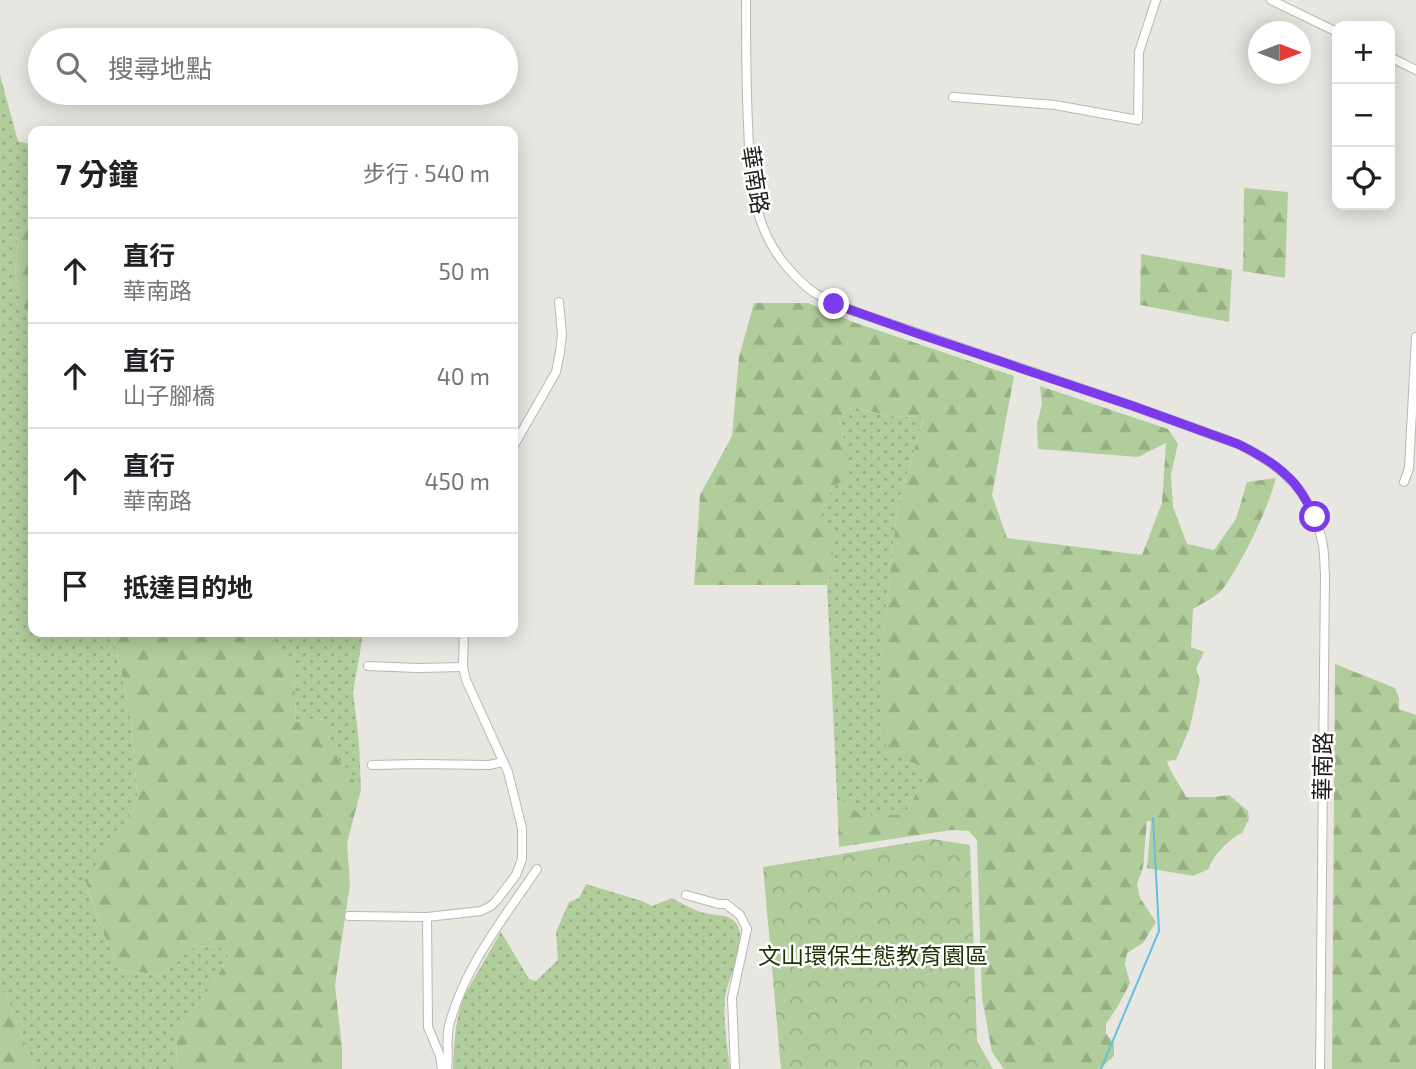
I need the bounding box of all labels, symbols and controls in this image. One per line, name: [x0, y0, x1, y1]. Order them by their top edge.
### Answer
north arrow: [1248, 21, 1311, 84]
map controls: [1332, 21, 1395, 210]
button: +: [1332, 21, 1395, 84]
search box: [28, 28, 518, 105]
icon: search: [52, 48, 90, 86]
text: 搜尋地點: [108, 52, 212, 83]
button: −: [1332, 84, 1395, 147]
street label: 華南路: [737, 144, 775, 216]
button: locate: [1332, 147, 1395, 210]
text: 7 分鐘: [56, 155, 138, 191]
text: 步行 · 540 m: [363, 159, 490, 187]
text: 直行: [123, 239, 175, 270]
icon: ahead: [56, 252, 94, 290]
text: 50 m: [439, 257, 490, 285]
text: 華南路: [123, 276, 192, 304]
route end: [818, 288, 849, 319]
text: 直行: [123, 344, 175, 375]
icon: ahead: [56, 357, 94, 395]
text: 40 m: [437, 362, 490, 390]
text: 山子腳橋: [123, 381, 215, 409]
text: 直行: [123, 449, 175, 480]
icon: ahead: [56, 462, 94, 500]
text: 450 m: [424, 467, 490, 495]
text: 華南路: [123, 486, 192, 514]
route start: [1299, 501, 1330, 532]
icon: arrive: [56, 567, 94, 605]
text: 抵達目的地: [123, 571, 253, 602]
street label: 華南路: [1307, 731, 1337, 801]
park label: 文山環保生態教育園區: [758, 941, 988, 969]

